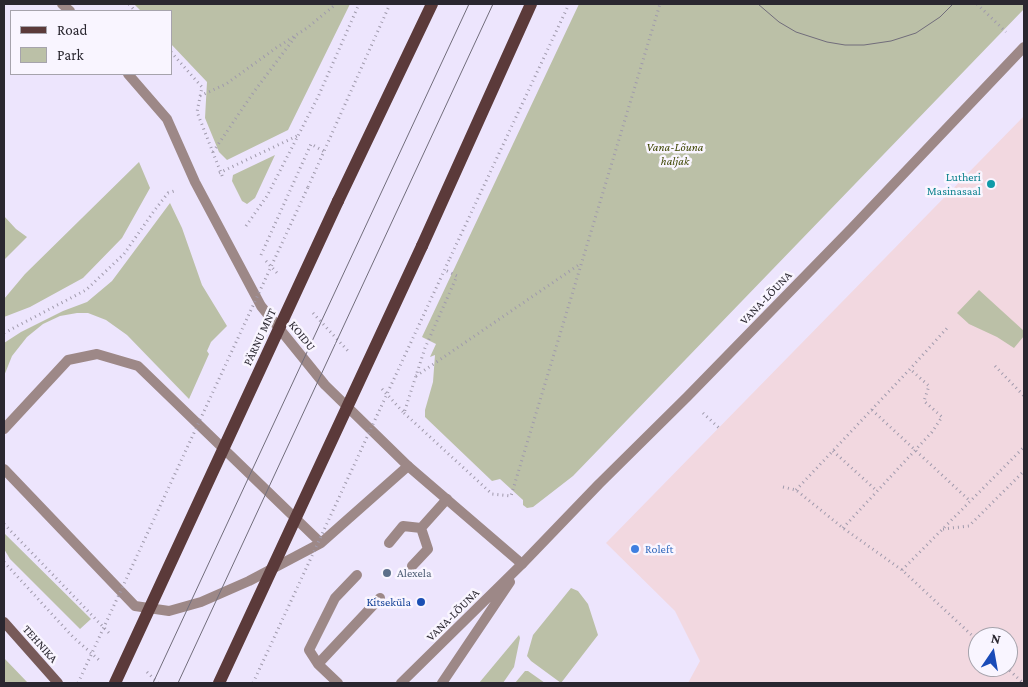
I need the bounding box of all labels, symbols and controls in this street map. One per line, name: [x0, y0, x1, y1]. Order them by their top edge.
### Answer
legend: [10, 10, 172, 75]
text: Road: [57, 22, 87, 38]
text: Park: [57, 47, 84, 63]
park label: Vana-Lõuna haljak: [647, 140, 703, 168]
place label: Lutheri Masinasaal: [927, 170, 981, 198]
marker: Lutheri Masinasaal: [985, 178, 997, 190]
street label: VANA-LÕUNA: [737, 268, 795, 328]
street label: PÄRNU MNT: [240, 306, 280, 368]
street label: KOIDU: [286, 318, 318, 354]
place label: Roleft: [645, 542, 673, 556]
marker: Roleft: [629, 543, 641, 555]
place label: Alexela: [397, 566, 432, 580]
marker: Alexela: [381, 567, 393, 579]
street label: VANA-LÕUNA: [424, 586, 482, 644]
place label: Kitseküla: [366, 595, 411, 609]
marker: Kitseküla: [415, 596, 427, 608]
street label: TEHNIKA: [19, 622, 61, 666]
north arrow: [968, 627, 1018, 677]
text: N: [990, 629, 1002, 647]

